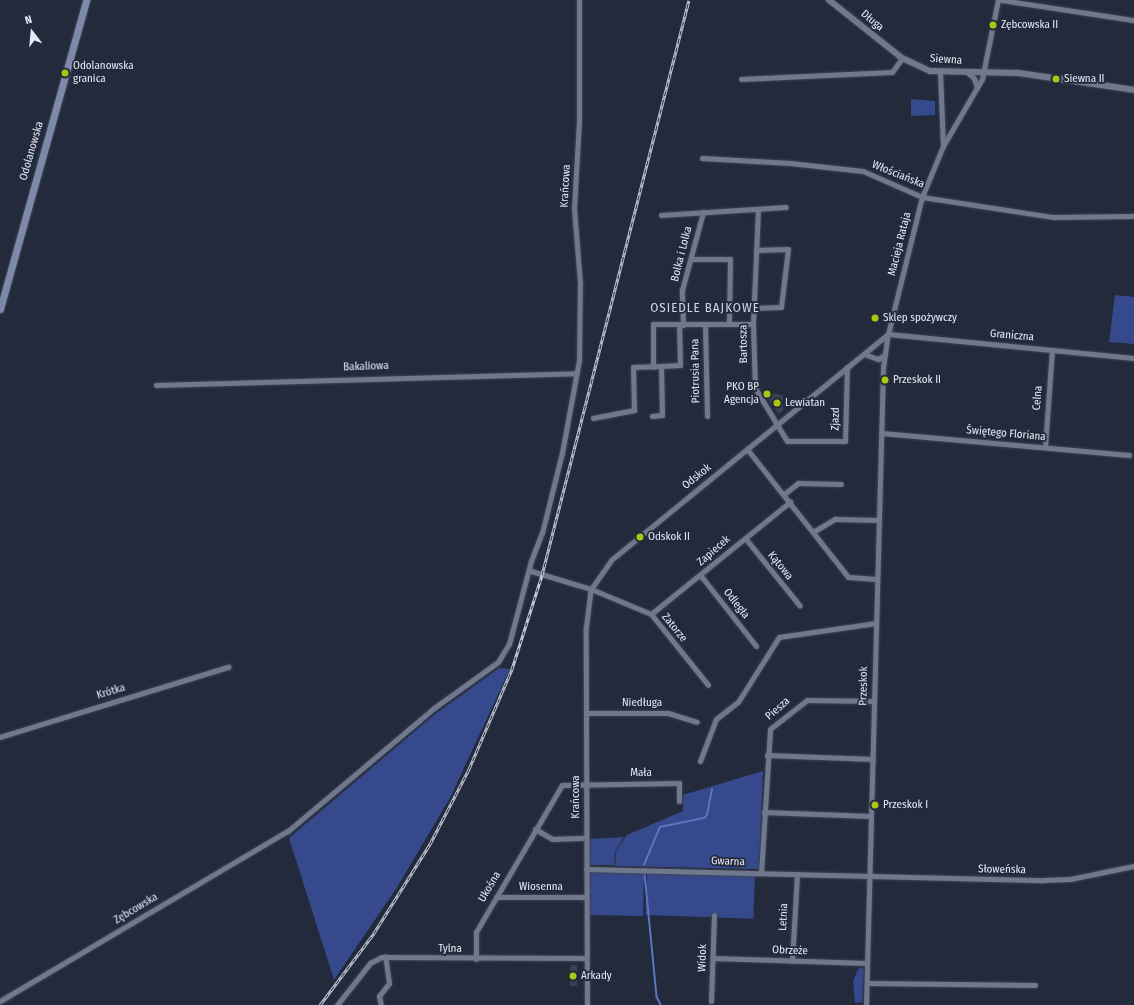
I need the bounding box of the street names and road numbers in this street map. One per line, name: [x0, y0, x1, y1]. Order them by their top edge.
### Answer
street label: Długa: [858, 8, 886, 34]
street label: Siewna: [930, 52, 962, 68]
street label: Odolanowska: [17, 120, 47, 182]
street label: Włościańska: [870, 158, 926, 192]
street label: Krańcowa: [558, 164, 574, 208]
street label: Macieja Rataja: [886, 211, 914, 277]
street label: Bolka i Lolka: [669, 225, 695, 283]
street label: Bartosza: [737, 325, 751, 363]
street label: Graniczna: [990, 328, 1034, 344]
street label: Piotrusia Pana: [689, 339, 703, 403]
street label: Bakaliowa: [343, 360, 389, 374]
street label: Celna: [1031, 385, 1045, 411]
street label: Zjazd: [829, 407, 843, 431]
street label: Świętego Floriana: [966, 424, 1046, 444]
street label: Odskok: [680, 461, 714, 493]
street label: Zapiecek: [695, 533, 733, 569]
street label: Kątowa: [765, 549, 795, 583]
street label: Odległa: [720, 586, 752, 622]
street label: Zatorze: [658, 611, 690, 645]
street label: Przeskok: [857, 666, 871, 706]
street label: Krótka: [95, 681, 127, 703]
street label: Piesza: [763, 695, 793, 723]
street label: Niedługa: [622, 696, 662, 710]
street label: Mała: [630, 766, 652, 780]
street label: Krańcowa: [569, 775, 583, 819]
street label: Gwarna: [711, 855, 745, 869]
street label: Słoweńska: [978, 863, 1026, 877]
street label: Ukośna: [476, 869, 504, 905]
street label: Wiosenna: [519, 880, 563, 894]
street label: Zębcowska: [112, 891, 160, 927]
street label: Letnia: [777, 903, 791, 931]
street label: Tylna: [438, 942, 462, 956]
street label: Widok: [696, 944, 710, 972]
street label: Obrzeże: [772, 944, 808, 958]

